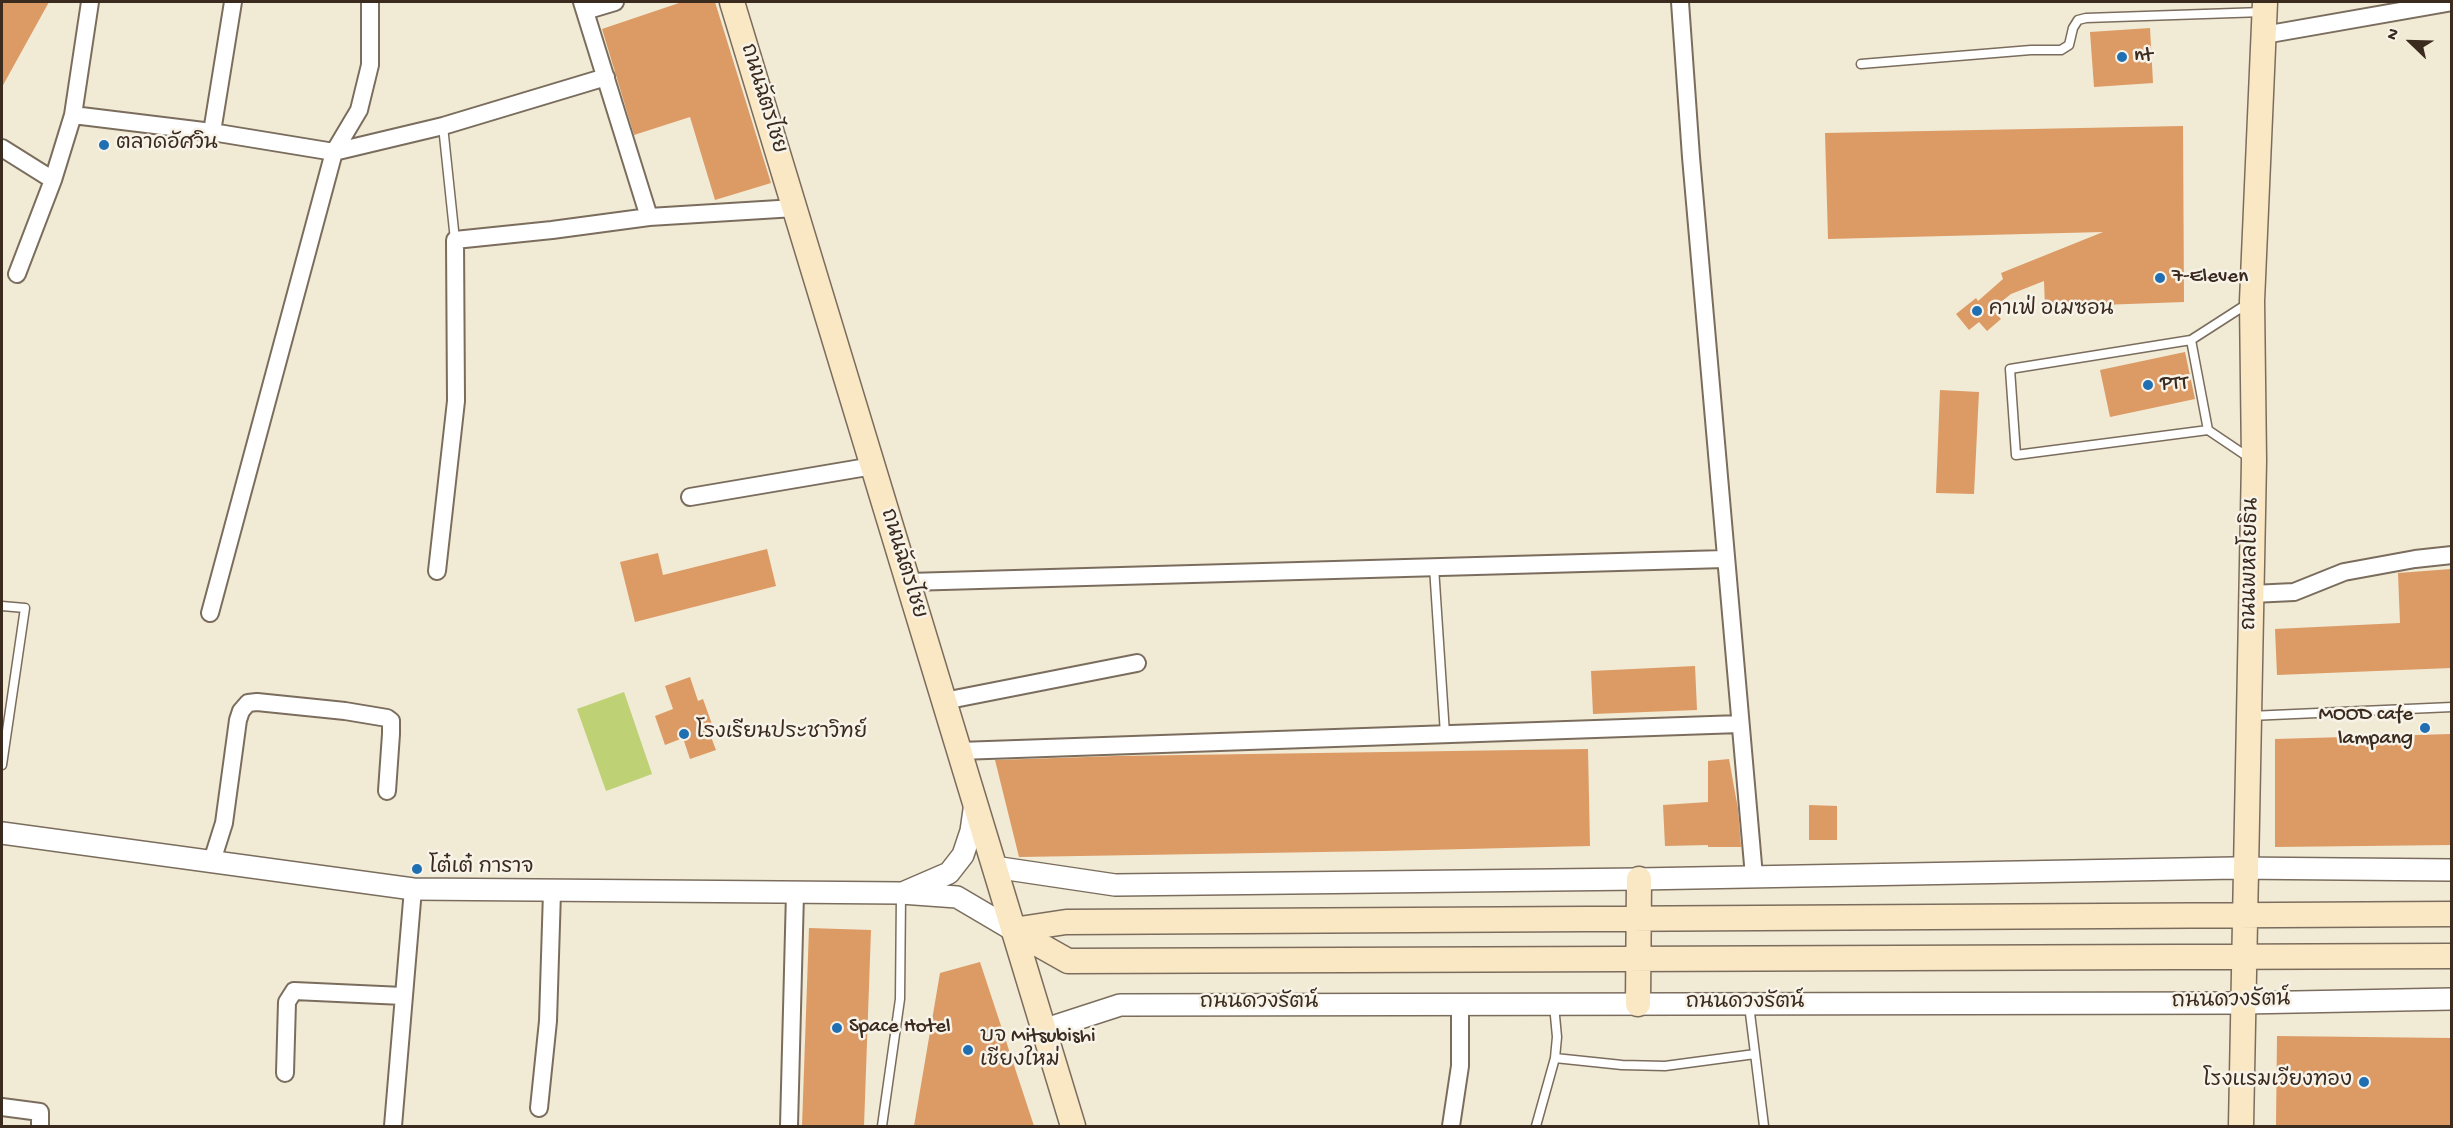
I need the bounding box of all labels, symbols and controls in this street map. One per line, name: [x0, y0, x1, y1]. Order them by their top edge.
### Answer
north arrow: [2381, 12, 2441, 72]
text: N: [2383, 26, 2405, 43]
street label: ถนนฉัตรไชย: [733, 41, 791, 157]
place label: nt: [2134, 44, 2153, 70]
marker: nt: [2115, 50, 2129, 64]
place label: ตลาดอัศวิน: [116, 132, 218, 158]
marker: ตลาดอัศวิน: [97, 138, 111, 152]
place label: 7-Eleven: [2172, 265, 2248, 291]
marker: 7-Eleven: [2153, 271, 2167, 285]
place label: คาเฟ่ อเมซอน: [1989, 298, 2114, 324]
marker: คาเฟ่ อเมซอน: [1970, 304, 1984, 318]
place label: PTT: [2160, 372, 2188, 398]
marker: PTT: [2141, 378, 2155, 392]
street label: ถนนพหลโยธิน: [2238, 498, 2266, 630]
street label: ถนนฉัตรไชย: [873, 506, 931, 622]
place label: MOOD cafe lampang: [2318, 703, 2413, 753]
place label: โรงเรียนประชาวิทย์: [696, 721, 867, 747]
marker: MOOD cafe lampang: [2418, 721, 2432, 735]
marker: โรงเรียนประชาวิทย์: [677, 727, 691, 741]
place label: โต๋เต๋ การาจ: [429, 856, 533, 882]
marker: โต๋เต๋ การาจ: [410, 862, 424, 876]
street label: ถนนดวงรัตน์: [2172, 988, 2290, 1016]
street label: ถนนดวงรัตน์: [1200, 991, 1318, 1017]
street label: ถนนดวงรัตน์: [1686, 991, 1804, 1017]
place label: Space Hotel: [849, 1015, 951, 1041]
marker: Space Hotel: [830, 1021, 844, 1035]
place label: บจ Mitsubishi เชียงใหม่: [980, 1025, 1095, 1075]
marker: บจ Mitsubishi เชียงใหม่: [961, 1043, 975, 1057]
place label: โรงแรมเวียงทอง: [2203, 1069, 2352, 1095]
marker: โรงแรมเวียงทอง: [2357, 1075, 2371, 1089]

